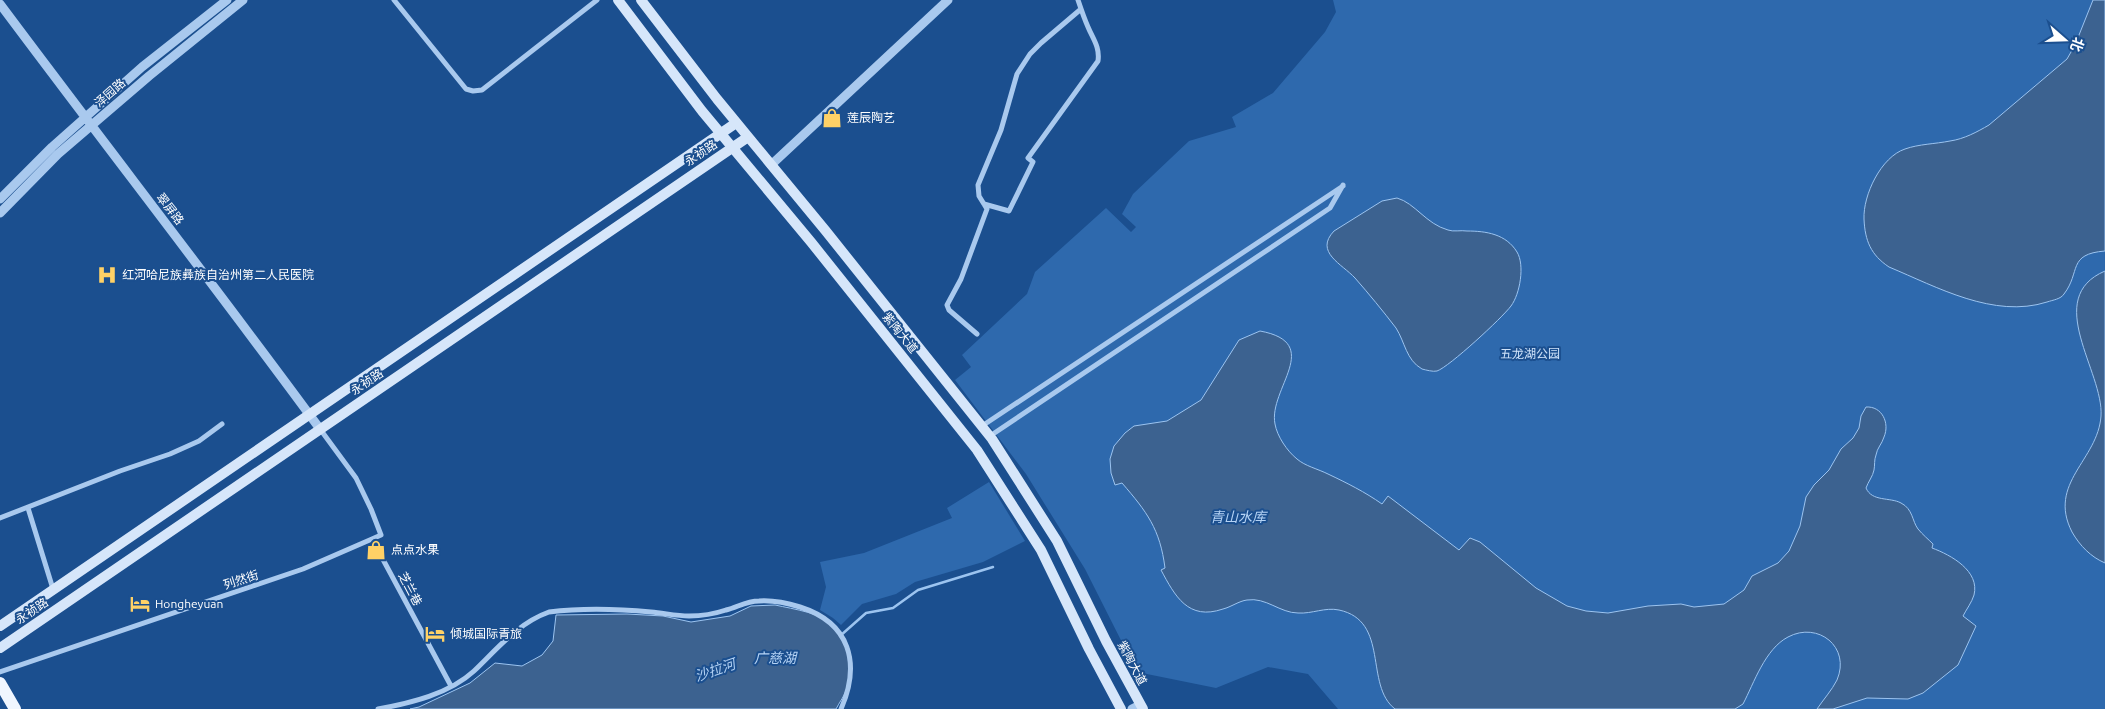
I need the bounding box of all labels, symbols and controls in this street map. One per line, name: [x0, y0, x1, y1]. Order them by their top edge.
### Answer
north arrow: [2040, 15, 2090, 65]
text: 北: [2067, 35, 2087, 54]
street label: 泽园路: [92, 76, 128, 109]
shop icon: 莲辰陶艺: [821, 107, 843, 129]
place label: 莲辰陶艺: [847, 111, 895, 124]
street label: 永祯路: [682, 137, 719, 168]
street label: 翠屏路: [154, 191, 187, 227]
hospital icon: 红河哈尼族彝族自治州第二人民医院: [96, 264, 118, 286]
place label: 红河哈尼族彝族自治州第二人民医院: [122, 268, 314, 281]
street label: 紫陶大道: [880, 310, 921, 355]
park label: 五龙湖公园: [1500, 347, 1560, 360]
street label: 永祯路: [348, 366, 385, 397]
water label: 青山水库: [1210, 509, 1268, 525]
shop icon: 点点水果: [365, 539, 387, 561]
place label: 点点水果: [391, 543, 439, 556]
street label: 列然街: [222, 568, 260, 591]
street label: 芝兰巷: [396, 570, 425, 608]
hotel icon: Hongheyuan: [129, 593, 151, 615]
street label: 永祯路: [13, 595, 50, 626]
place label: Hongheyuan: [155, 597, 223, 610]
hotel icon: 倾城国际青旅: [424, 623, 446, 645]
place label: 倾城国际青旅: [450, 627, 522, 640]
street label: 紫陶大道: [1115, 639, 1149, 687]
water label: 广慈湖: [754, 650, 798, 666]
water label: 沙拉河: [693, 655, 740, 684]

